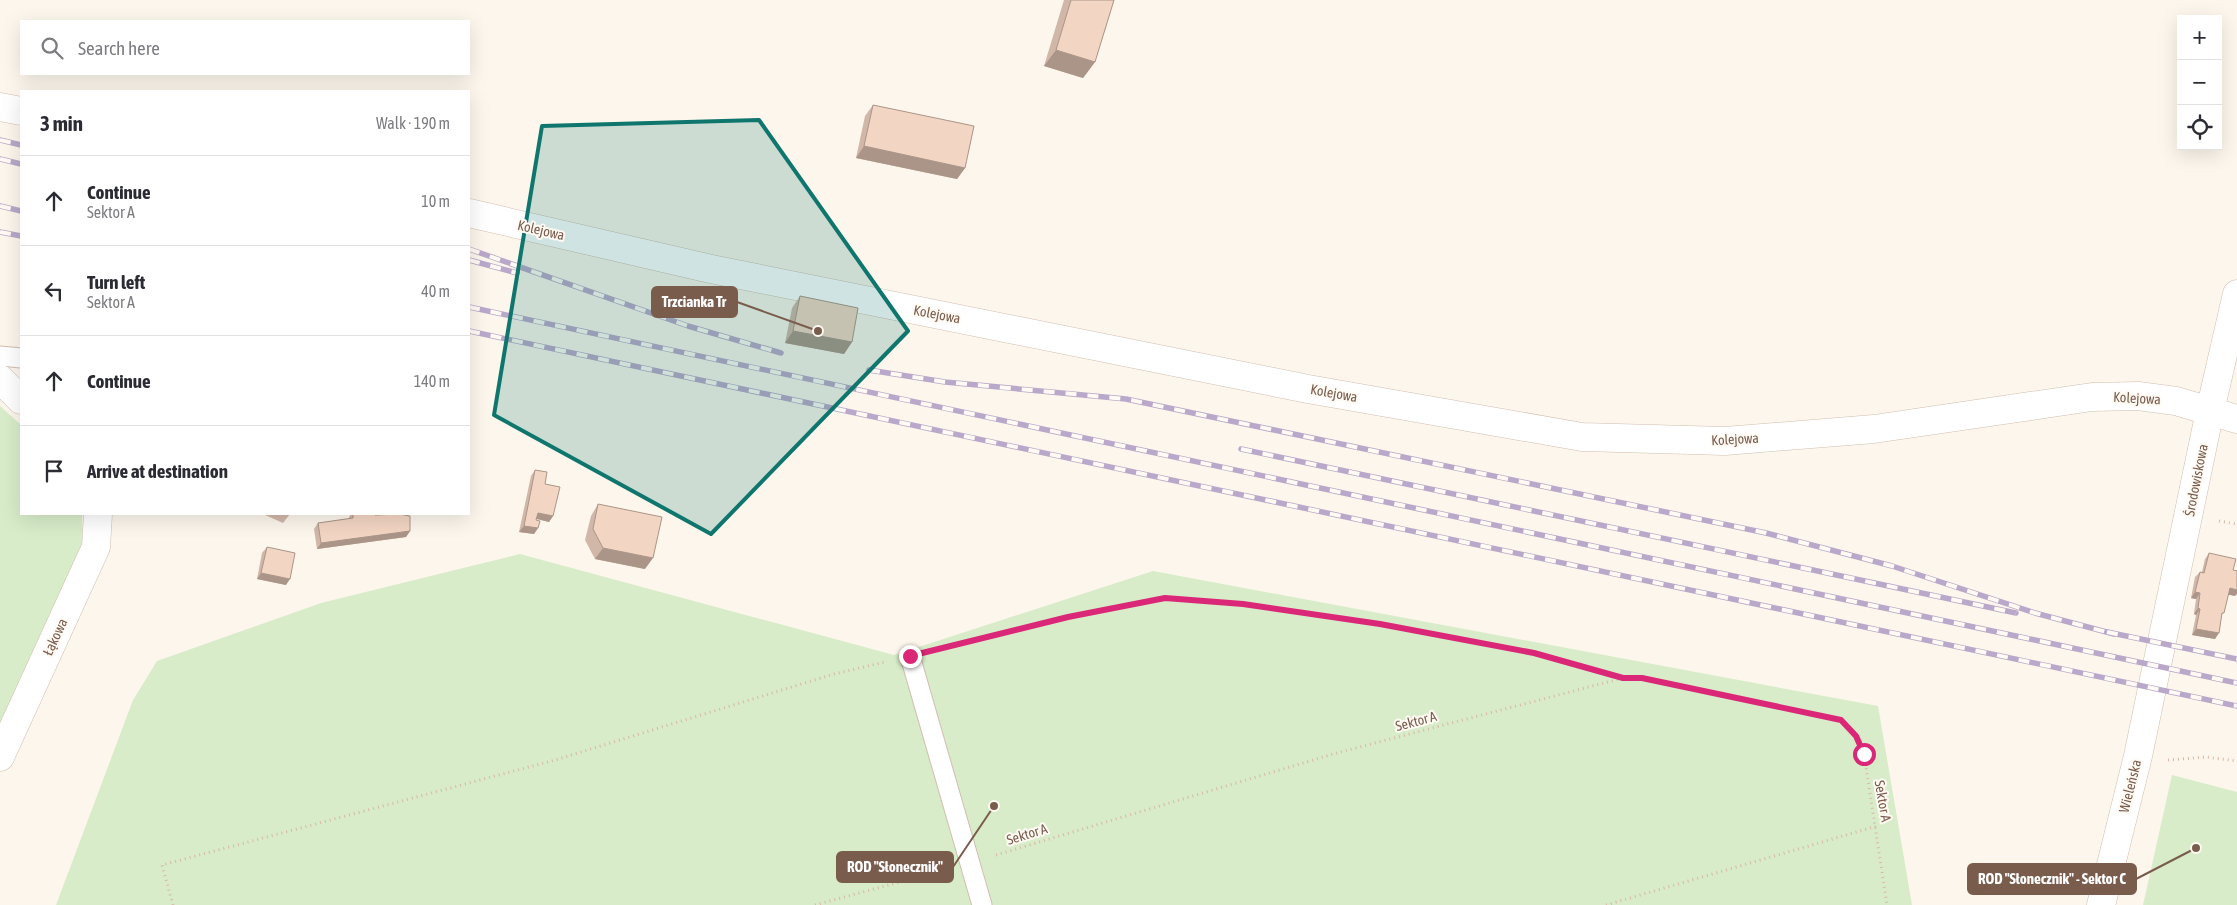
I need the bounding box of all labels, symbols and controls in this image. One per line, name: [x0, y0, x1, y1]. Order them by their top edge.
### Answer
map controls: [2177, 15, 2222, 150]
button: +: [2177, 15, 2222, 60]
search box: [20, 20, 470, 75]
icon: search: [38, 34, 66, 62]
text: Search here: [78, 37, 160, 59]
button: −: [2177, 60, 2222, 105]
button: locate: [2177, 105, 2222, 150]
text: 3 min: [40, 111, 83, 135]
text: Walk · 190 m: [376, 114, 450, 132]
text: Continue: [87, 181, 151, 203]
icon: ahead: [40, 187, 68, 215]
text: 10 m: [421, 192, 450, 210]
text: Sektor A: [87, 203, 135, 221]
street label: Kolejowa: [516, 217, 566, 243]
text: Turn left: [87, 271, 145, 293]
icon: left: [40, 277, 68, 305]
text: 40 m: [421, 282, 450, 300]
callout: Trzcianka Tr: [652, 287, 737, 317]
text: Sektor A: [87, 293, 135, 311]
text: Trzcianka Tr: [662, 293, 727, 310]
street label: Kolejowa: [912, 302, 962, 326]
icon: ahead: [40, 367, 68, 395]
text: Continue: [87, 370, 151, 392]
text: 140 m: [414, 372, 450, 390]
street label: Kolejowa: [1309, 381, 1359, 405]
street label: Kolejowa: [2113, 389, 2161, 407]
street label: Kolejowa: [1711, 430, 1759, 448]
street label: Środowiskowa: [2181, 443, 2211, 517]
icon: arrive: [40, 457, 68, 485]
text: Arrive at destination: [87, 460, 228, 482]
street label: Łąkowa: [40, 616, 70, 658]
route end: [899, 645, 922, 668]
street label: Sektor A: [1394, 708, 1438, 734]
route start: [1853, 743, 1876, 766]
street label: Wieleńska: [2116, 758, 2144, 814]
street label: Sektor A: [1871, 779, 1895, 823]
street label: Sektor A: [1005, 820, 1049, 848]
callout: ROD "Słonecznik": [837, 852, 953, 882]
text: ROD "Słonecznik": [847, 858, 943, 875]
callout: ROD "Słonecznik" - Sektor C: [1968, 864, 2136, 894]
text: ROD "Słonecznik" - Sektor C: [1978, 870, 2126, 887]

